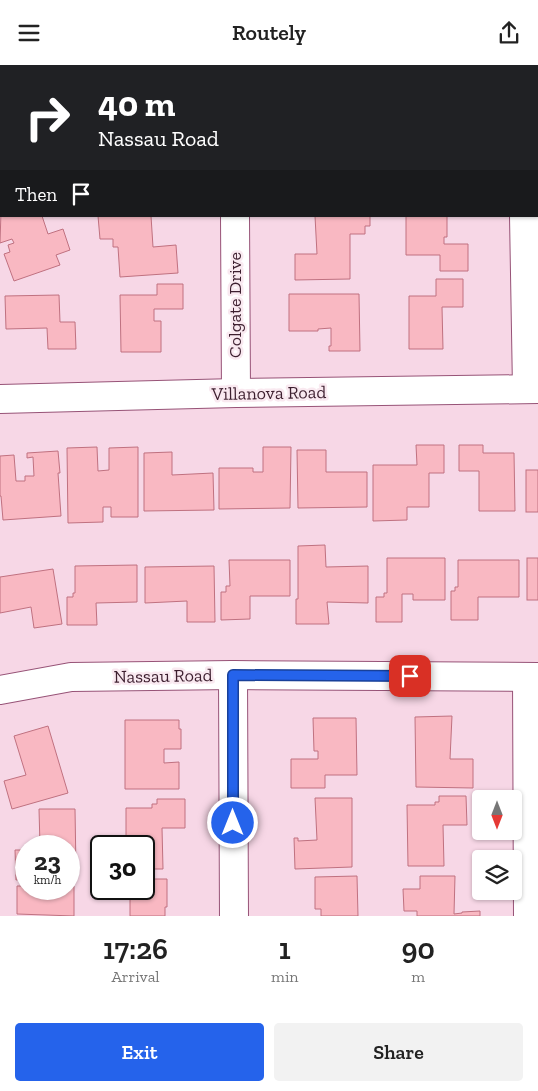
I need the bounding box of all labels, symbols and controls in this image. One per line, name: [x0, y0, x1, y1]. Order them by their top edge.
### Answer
icon: menu: [15, 19, 43, 47]
text: Routely: [232, 19, 306, 46]
icon: share: [495, 19, 523, 47]
text: 40 m: [98, 83, 175, 125]
icon: right: [15, 85, 80, 150]
text: Nassau Road: [98, 125, 219, 152]
icon: arrive: [67, 180, 95, 208]
text: Then: [15, 183, 57, 206]
street label: Colgate Drive: [224, 252, 246, 358]
street label: Villanova Road: [211, 381, 327, 405]
pin: [389, 655, 431, 697]
icon: arrive: [396, 662, 424, 690]
street label: Nassau Road: [113, 664, 213, 688]
north arrow: [472, 790, 522, 840]
map controls: [472, 790, 522, 900]
position arrow: [206, 796, 258, 848]
speed limit sign: 30: [90, 835, 155, 900]
text: 23: [34, 846, 61, 876]
button: layers: [472, 850, 522, 900]
text: km/h: [34, 873, 61, 887]
text: 17:26: [103, 931, 168, 967]
text: 1: [279, 931, 291, 967]
text: 90: [402, 931, 435, 967]
text: Arrival: [111, 967, 160, 986]
text: min: [271, 967, 299, 986]
text: m: [411, 967, 425, 986]
button: Exit: [15, 1023, 264, 1081]
button: Share: [274, 1023, 523, 1081]

